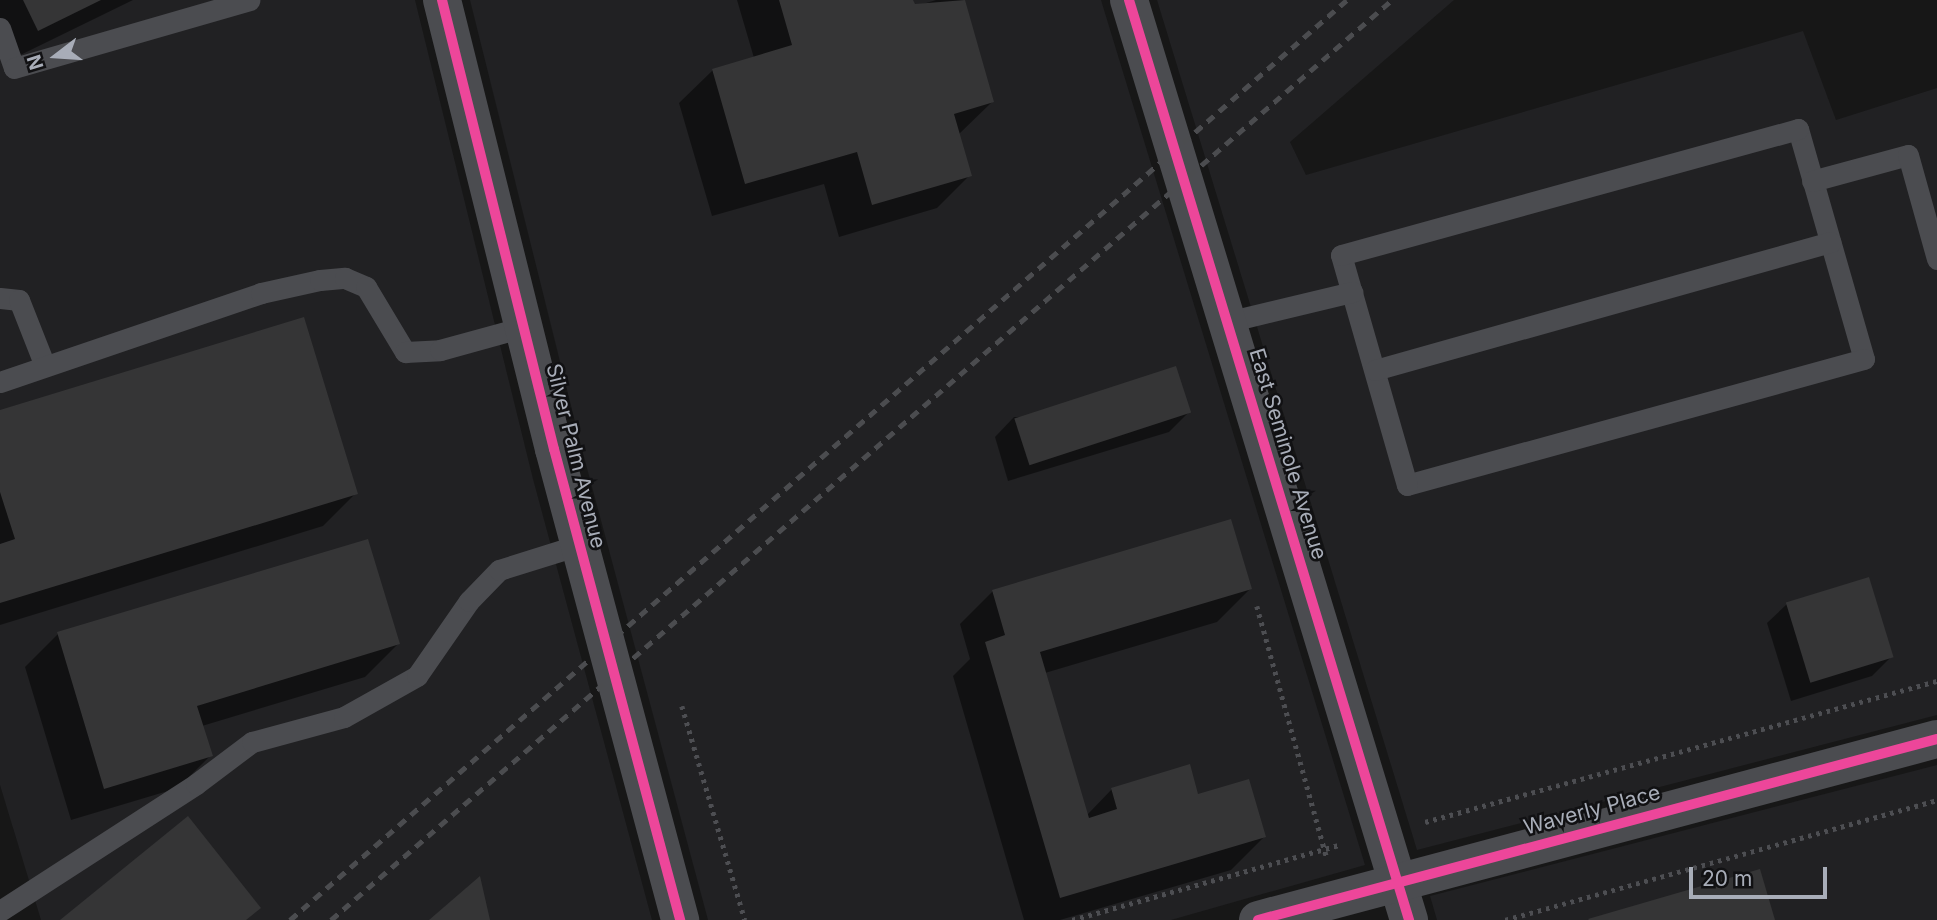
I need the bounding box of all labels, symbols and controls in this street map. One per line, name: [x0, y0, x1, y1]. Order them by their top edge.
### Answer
north arrow: [21, 21, 91, 91]
text: N: [22, 52, 49, 73]
street label: East Seminole Avenue: [1244, 345, 1332, 563]
street label: Silver Palm Avenue: [541, 361, 611, 551]
street label: Waverly Place: [1521, 780, 1663, 840]
scale bar: [1692, 853, 1830, 897]
text: 20 m: [1702, 866, 1752, 891]

